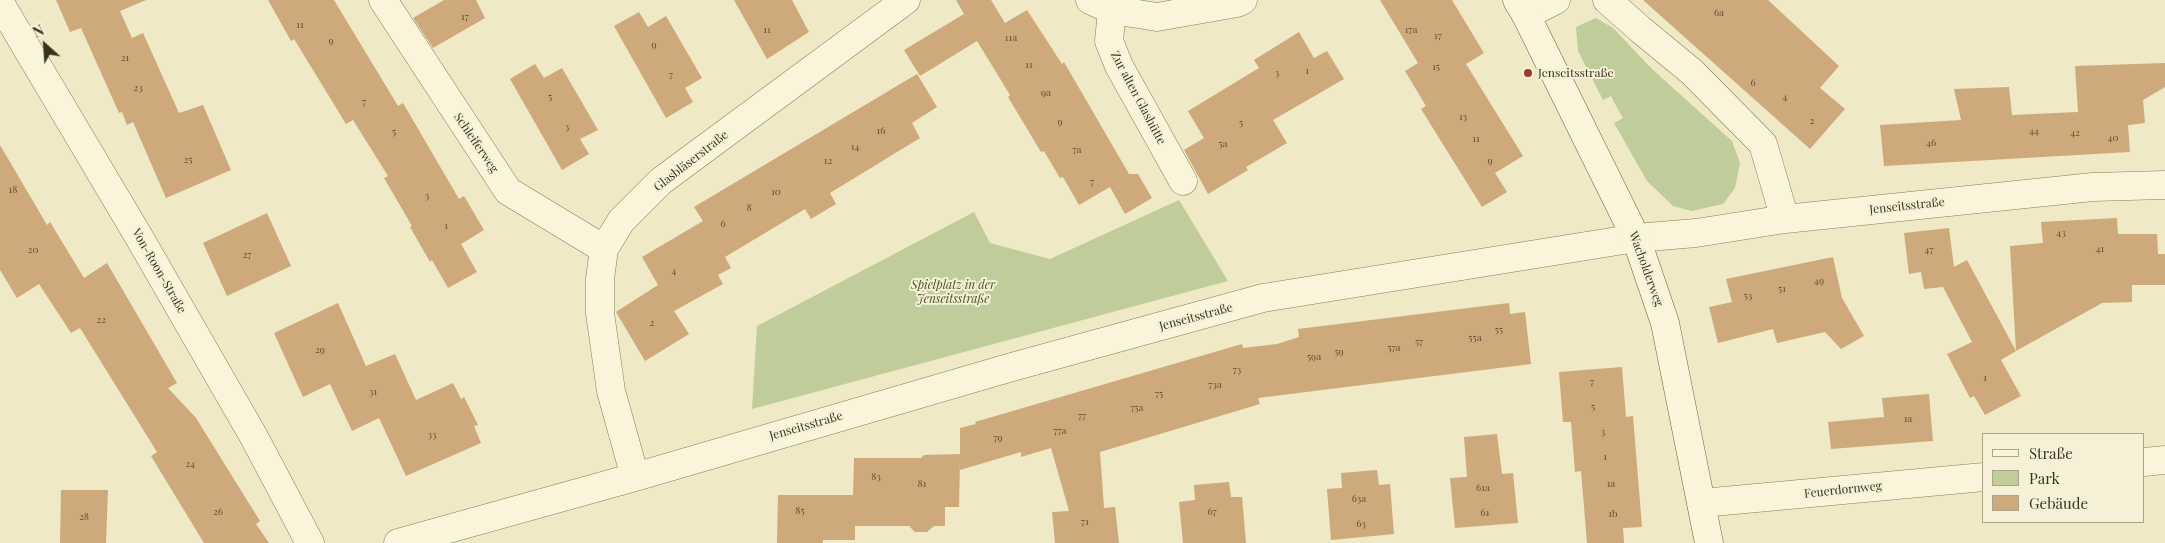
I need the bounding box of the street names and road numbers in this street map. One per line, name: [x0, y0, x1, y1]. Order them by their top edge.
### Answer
street label: Zur alten Glashütte: [1107, 49, 1169, 147]
street label: Schleiferweg: [451, 110, 501, 176]
street label: Glasbläserstraße: [651, 128, 731, 194]
street label: Jenseitsstraße: [1869, 195, 1945, 217]
street label: Von-Roon-Straße: [129, 226, 189, 316]
street label: Wacholderweg: [1626, 230, 1666, 308]
street label: Jenseitsstraße: [1158, 300, 1234, 334]
street label: Jenseitsstraße: [768, 409, 844, 443]
street label: Feuerdornweg: [1803, 479, 1883, 501]

